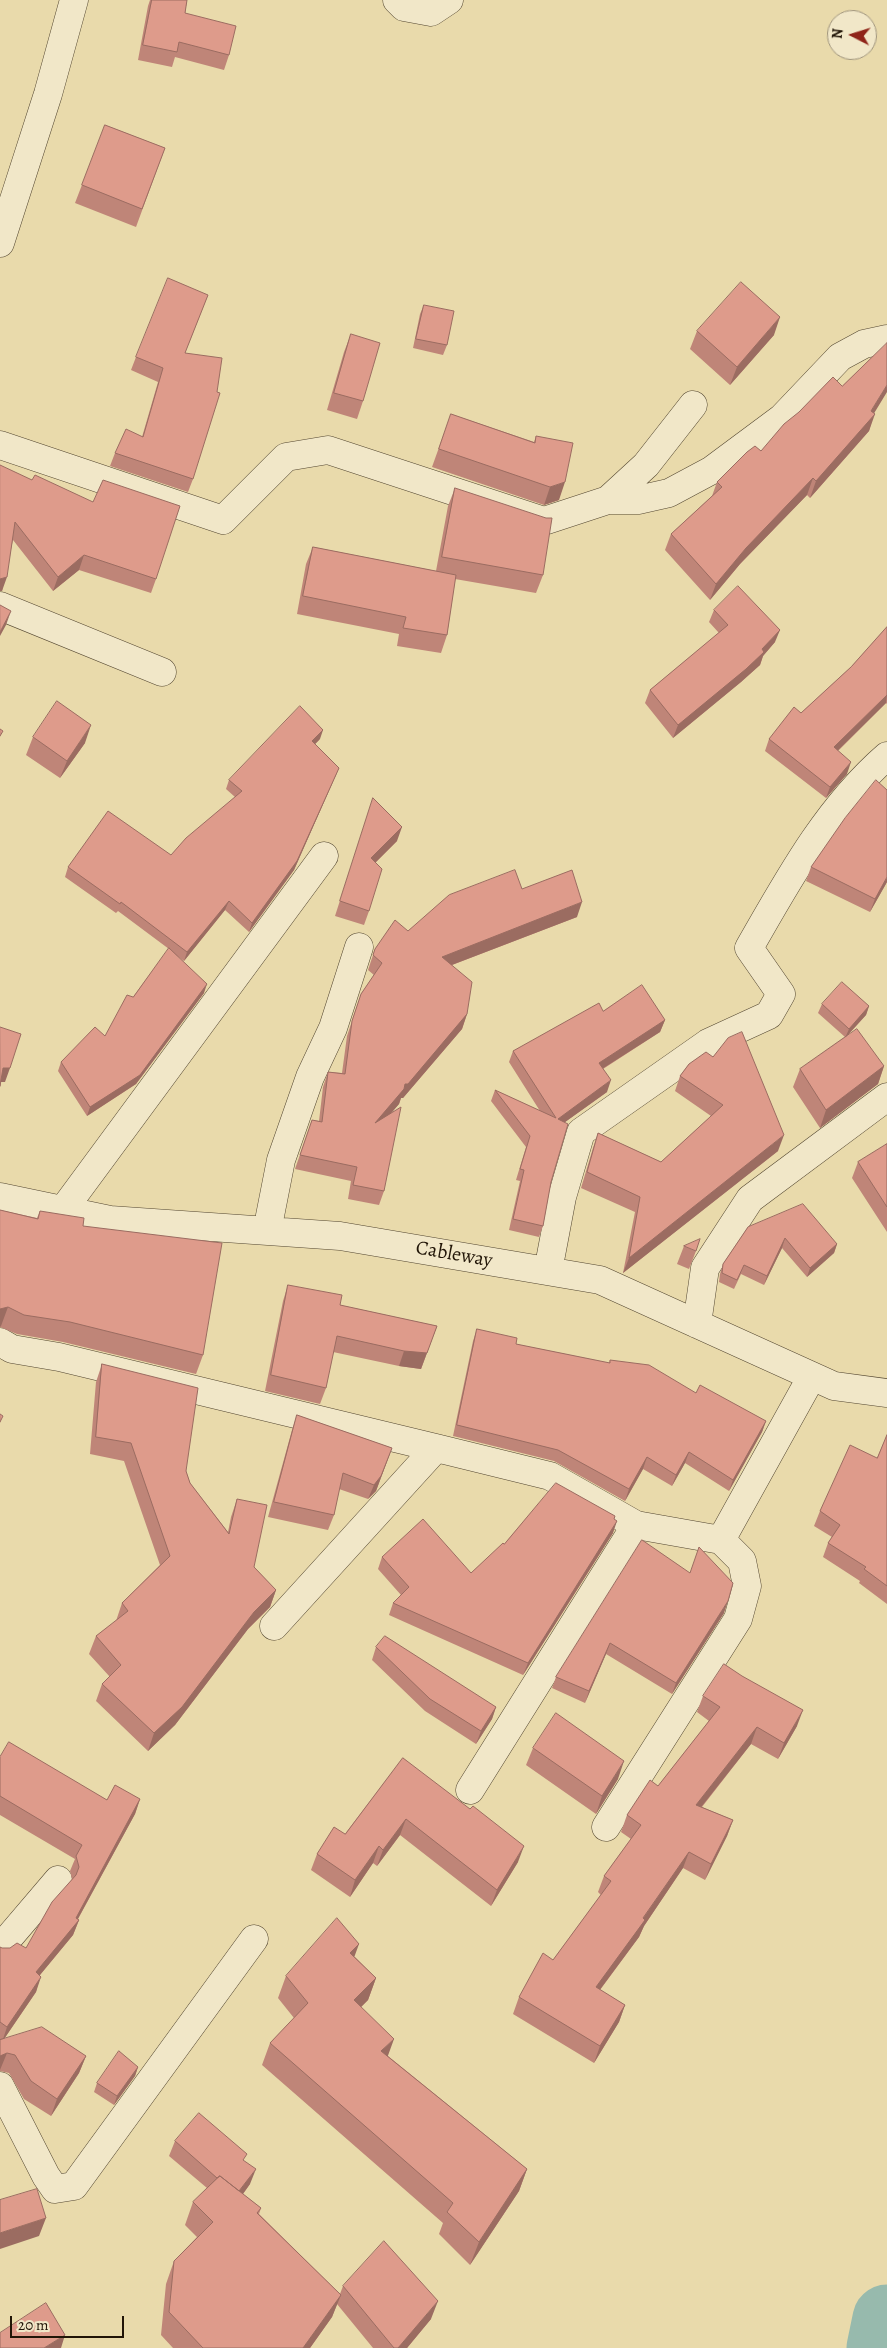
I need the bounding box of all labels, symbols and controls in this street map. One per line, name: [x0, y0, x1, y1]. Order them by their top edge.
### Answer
north arrow: [827, 10, 877, 60]
text: N: [828, 28, 847, 40]
street label: Cableway: [414, 1236, 494, 1274]
scale bar: [12, 2306, 126, 2338]
text: 20 m: [18, 2315, 49, 2335]

